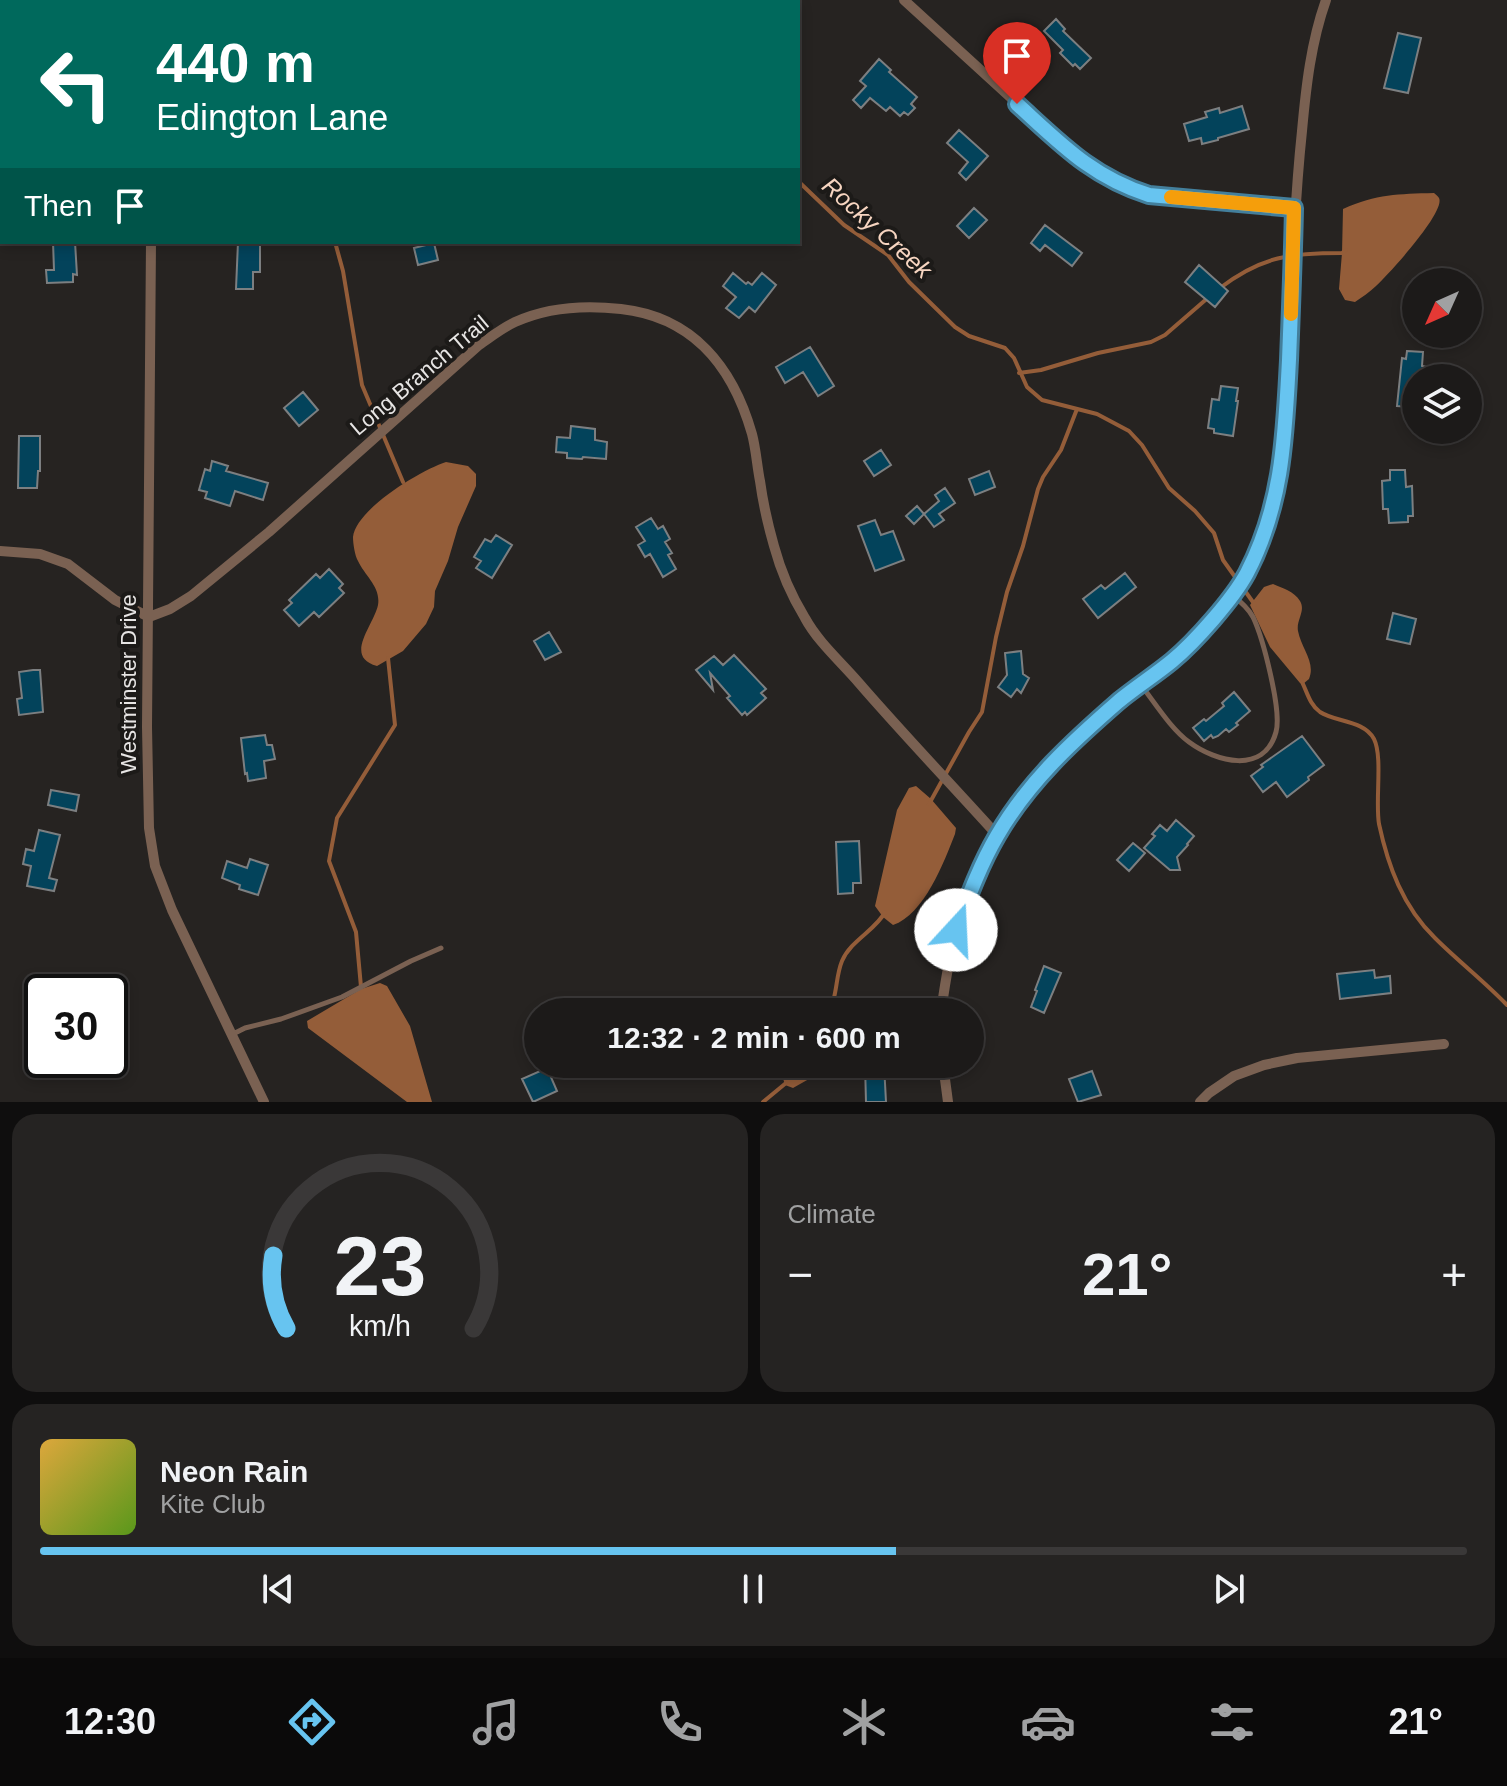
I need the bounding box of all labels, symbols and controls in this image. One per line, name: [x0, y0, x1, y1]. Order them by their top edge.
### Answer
pin: [983, 22, 1051, 104]
text: 440 m: [156, 31, 315, 94]
icon: left: [24, 32, 128, 136]
icon: arrive: [995, 34, 1039, 78]
text: Edington Lane: [156, 97, 388, 138]
water label: Rocky Creek: [817, 172, 939, 285]
icon: arrive: [108, 184, 152, 228]
text: Then: [24, 189, 92, 222]
north arrow: [1402, 268, 1482, 348]
map controls: [1402, 268, 1482, 444]
street label: Long Branch Trail: [345, 310, 493, 440]
button: layers: [1402, 364, 1482, 444]
street label: Westminster Drive: [116, 594, 141, 774]
position arrow: [914, 888, 998, 972]
speed limit sign: 30: [24, 974, 128, 1078]
text: 12:32 · 2 min · 600 m: [607, 1021, 901, 1054]
text: Climate: [788, 1199, 876, 1229]
text: 23: [333, 1220, 426, 1313]
text: 21°: [1082, 1241, 1173, 1308]
text: −: [788, 1250, 813, 1299]
text: +: [1441, 1250, 1467, 1299]
text: km/h: [349, 1310, 411, 1342]
text: Neon Rain: [160, 1455, 308, 1488]
text: Kite Club: [160, 1489, 266, 1519]
icon: previous: [256, 1567, 300, 1611]
icon: pause: [731, 1567, 775, 1611]
icon: next: [1207, 1567, 1251, 1611]
icon: directions: [284, 1694, 340, 1750]
icon: music: [468, 1694, 524, 1750]
icon: phone: [652, 1694, 708, 1750]
icon: climate: [836, 1694, 892, 1750]
icon: car: [1020, 1694, 1076, 1750]
icon: filters: [1204, 1694, 1260, 1750]
text: 12:30: [64, 1701, 156, 1742]
text: 21°: [1388, 1701, 1443, 1742]

